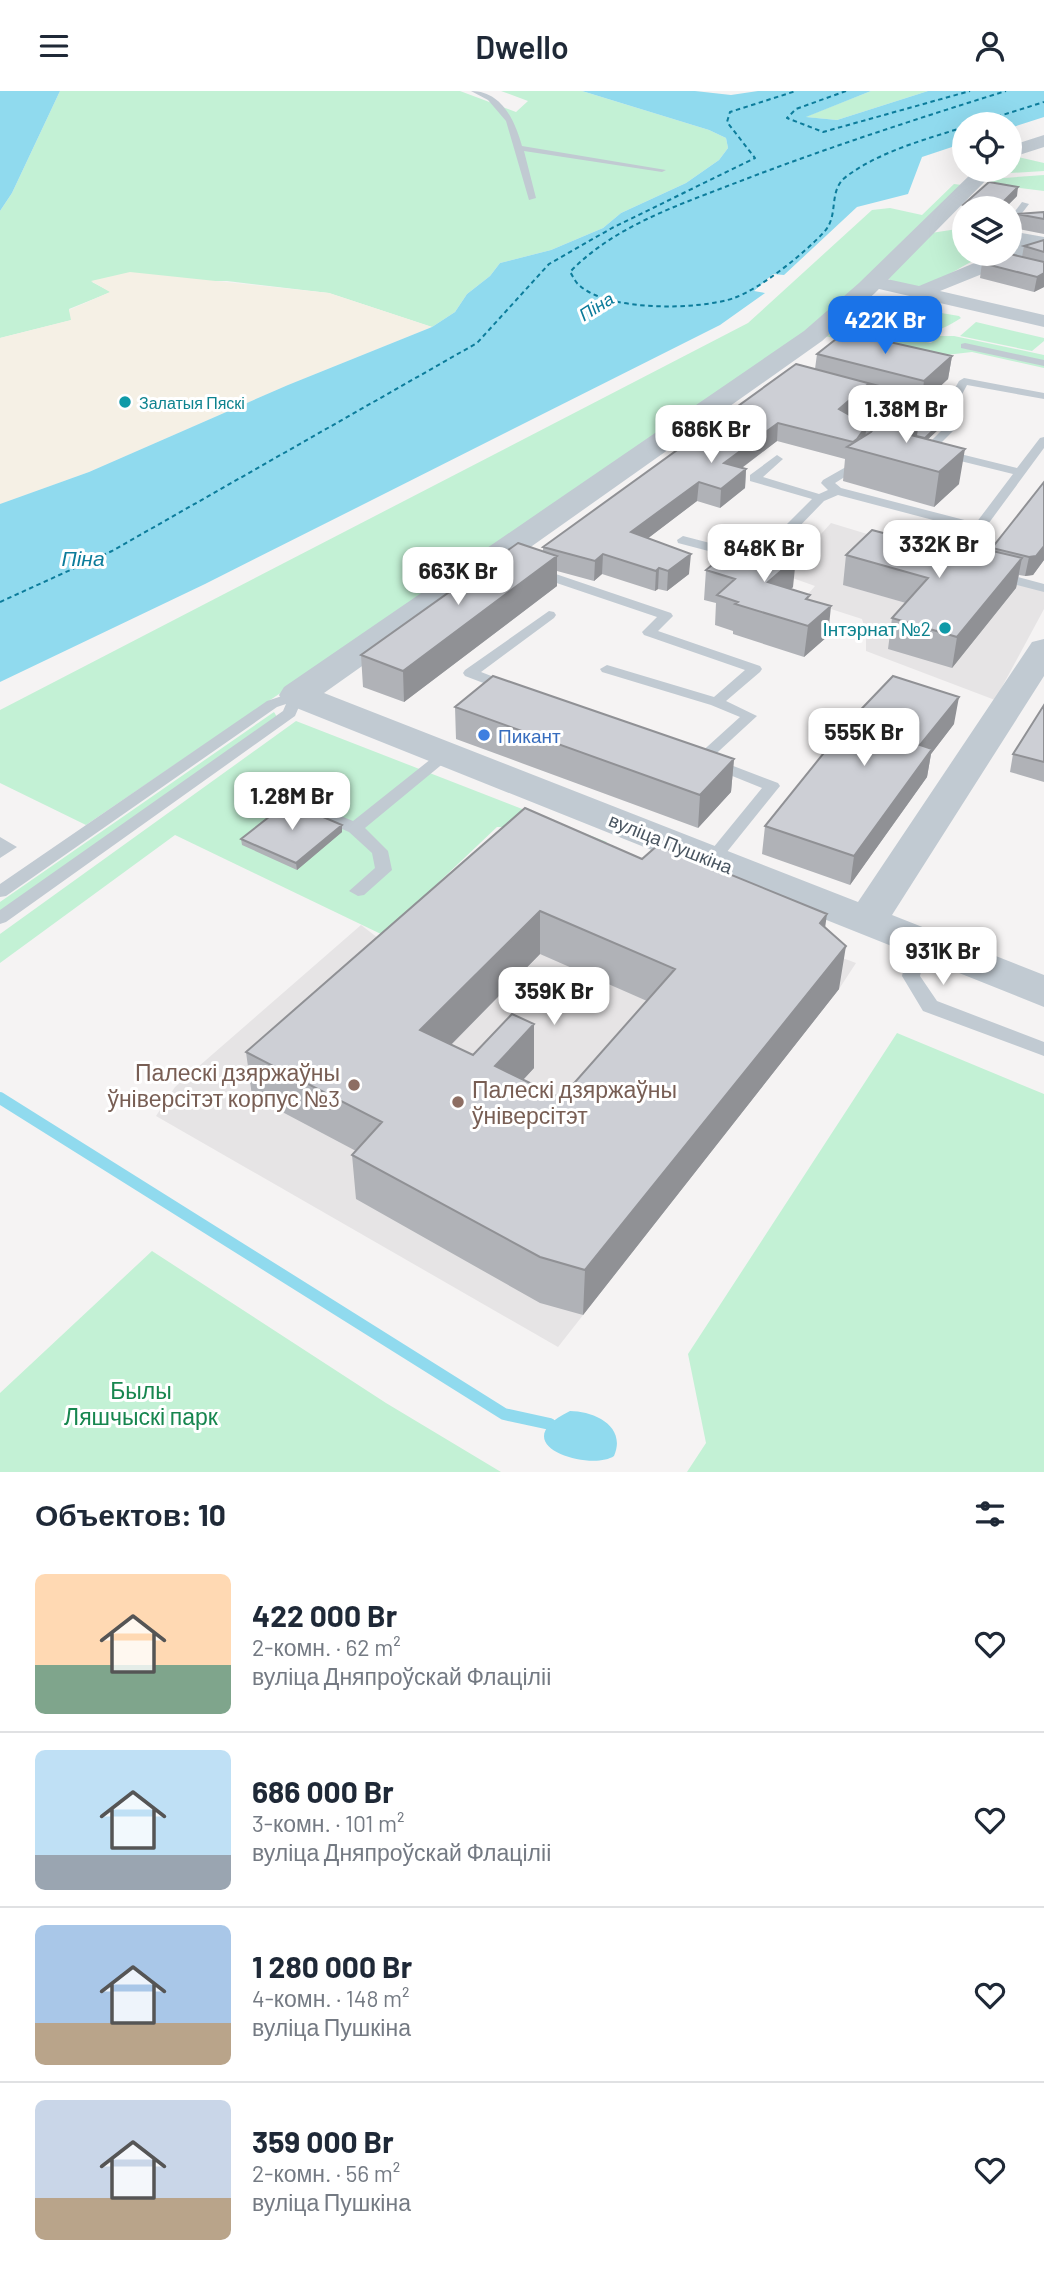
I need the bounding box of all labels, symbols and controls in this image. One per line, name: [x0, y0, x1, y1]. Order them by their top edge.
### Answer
icon: menu: [35, 27, 73, 65]
text: Dwello: [475, 27, 569, 65]
icon: person: [971, 27, 1009, 65]
map controls: [952, 112, 1022, 266]
button: locate: [952, 112, 1022, 182]
button: layers: [952, 196, 1022, 266]
water label: Піна: [574, 287, 618, 325]
pin: 422K Br: [820, 296, 950, 356]
text: 422K Br: [844, 305, 926, 333]
pin: 1.38M Br: [834, 385, 978, 445]
place label: Залатыя Пяскі: [139, 393, 245, 412]
marker: Залатыя Пяскі: [117, 394, 133, 410]
text: 1.38M Br: [864, 394, 948, 422]
pin: 686K Br: [646, 405, 776, 465]
text: 686K Br: [671, 414, 751, 442]
pin: 332K Br: [874, 521, 1004, 580]
pin: 848K Br: [699, 525, 829, 584]
text: 332K Br: [899, 529, 979, 557]
text: 848K Br: [724, 533, 804, 561]
water label: Піна: [61, 545, 105, 570]
pin: 663K Br: [393, 547, 523, 607]
text: 663K Br: [418, 556, 498, 584]
place label: Інтэрнат №2: [823, 617, 931, 640]
marker: Інтэрнат №2: [937, 620, 953, 636]
pin: 555K Br: [799, 709, 929, 768]
text: 555K Br: [824, 717, 904, 745]
place label: Пикант: [498, 724, 561, 747]
marker: Пикант: [476, 727, 492, 743]
pin: 1.28M Br: [220, 773, 364, 832]
text: 1.28M Br: [250, 781, 334, 809]
street label: вуліца Пушкіна: [606, 808, 737, 878]
pin: 931K Br: [878, 927, 1008, 987]
text: 931K Br: [906, 936, 980, 964]
pin: 359K Br: [489, 967, 619, 1027]
text: 359K Br: [514, 976, 594, 1004]
place label: Палескі дзяржаўны ўніверсітэт корпус №3: [107, 1058, 340, 1112]
place label: Палескі дзяржаўны ўніверсітэт: [472, 1075, 677, 1129]
marker: Палескі дзяржаўны ўніверсітэт корпус №3: [346, 1077, 362, 1093]
marker: Палескі дзяржаўны ўніверсітэт: [450, 1094, 466, 1110]
park label: Былы Ляшчыскі парк: [64, 1376, 219, 1430]
icon: filters: [971, 1495, 1009, 1533]
text: Объектов: 10: [35, 1496, 226, 1532]
text: 422 000 Br: [252, 1597, 397, 1633]
icon: home: [91, 1602, 175, 1686]
icon: heart: [971, 1625, 1009, 1663]
text: 2-комн. · 62 m²: [252, 1633, 401, 1661]
text: вуліца Дняпроўскай Флаціліі: [252, 1662, 551, 1690]
text: 686 000 Br: [252, 1773, 394, 1809]
icon: home: [91, 1778, 175, 1862]
icon: heart: [971, 1801, 1009, 1839]
text: 3-комн. · 101 m²: [252, 1809, 405, 1837]
text: вуліца Дняпроўскай Флаціліі: [252, 1838, 551, 1866]
text: 1 280 000 Br: [252, 1948, 412, 1984]
icon: home: [91, 1953, 175, 2037]
icon: heart: [971, 1976, 1009, 2014]
text: 4-комн. · 148 m²: [252, 1984, 410, 2012]
text: вуліца Пушкіна: [252, 2013, 411, 2041]
text: 359 000 Br: [252, 2123, 394, 2159]
icon: home: [91, 2128, 175, 2212]
icon: heart: [971, 2151, 1009, 2189]
text: 2-комн. · 56 m²: [252, 2159, 400, 2187]
text: вуліца Пушкіна: [252, 2188, 411, 2216]

